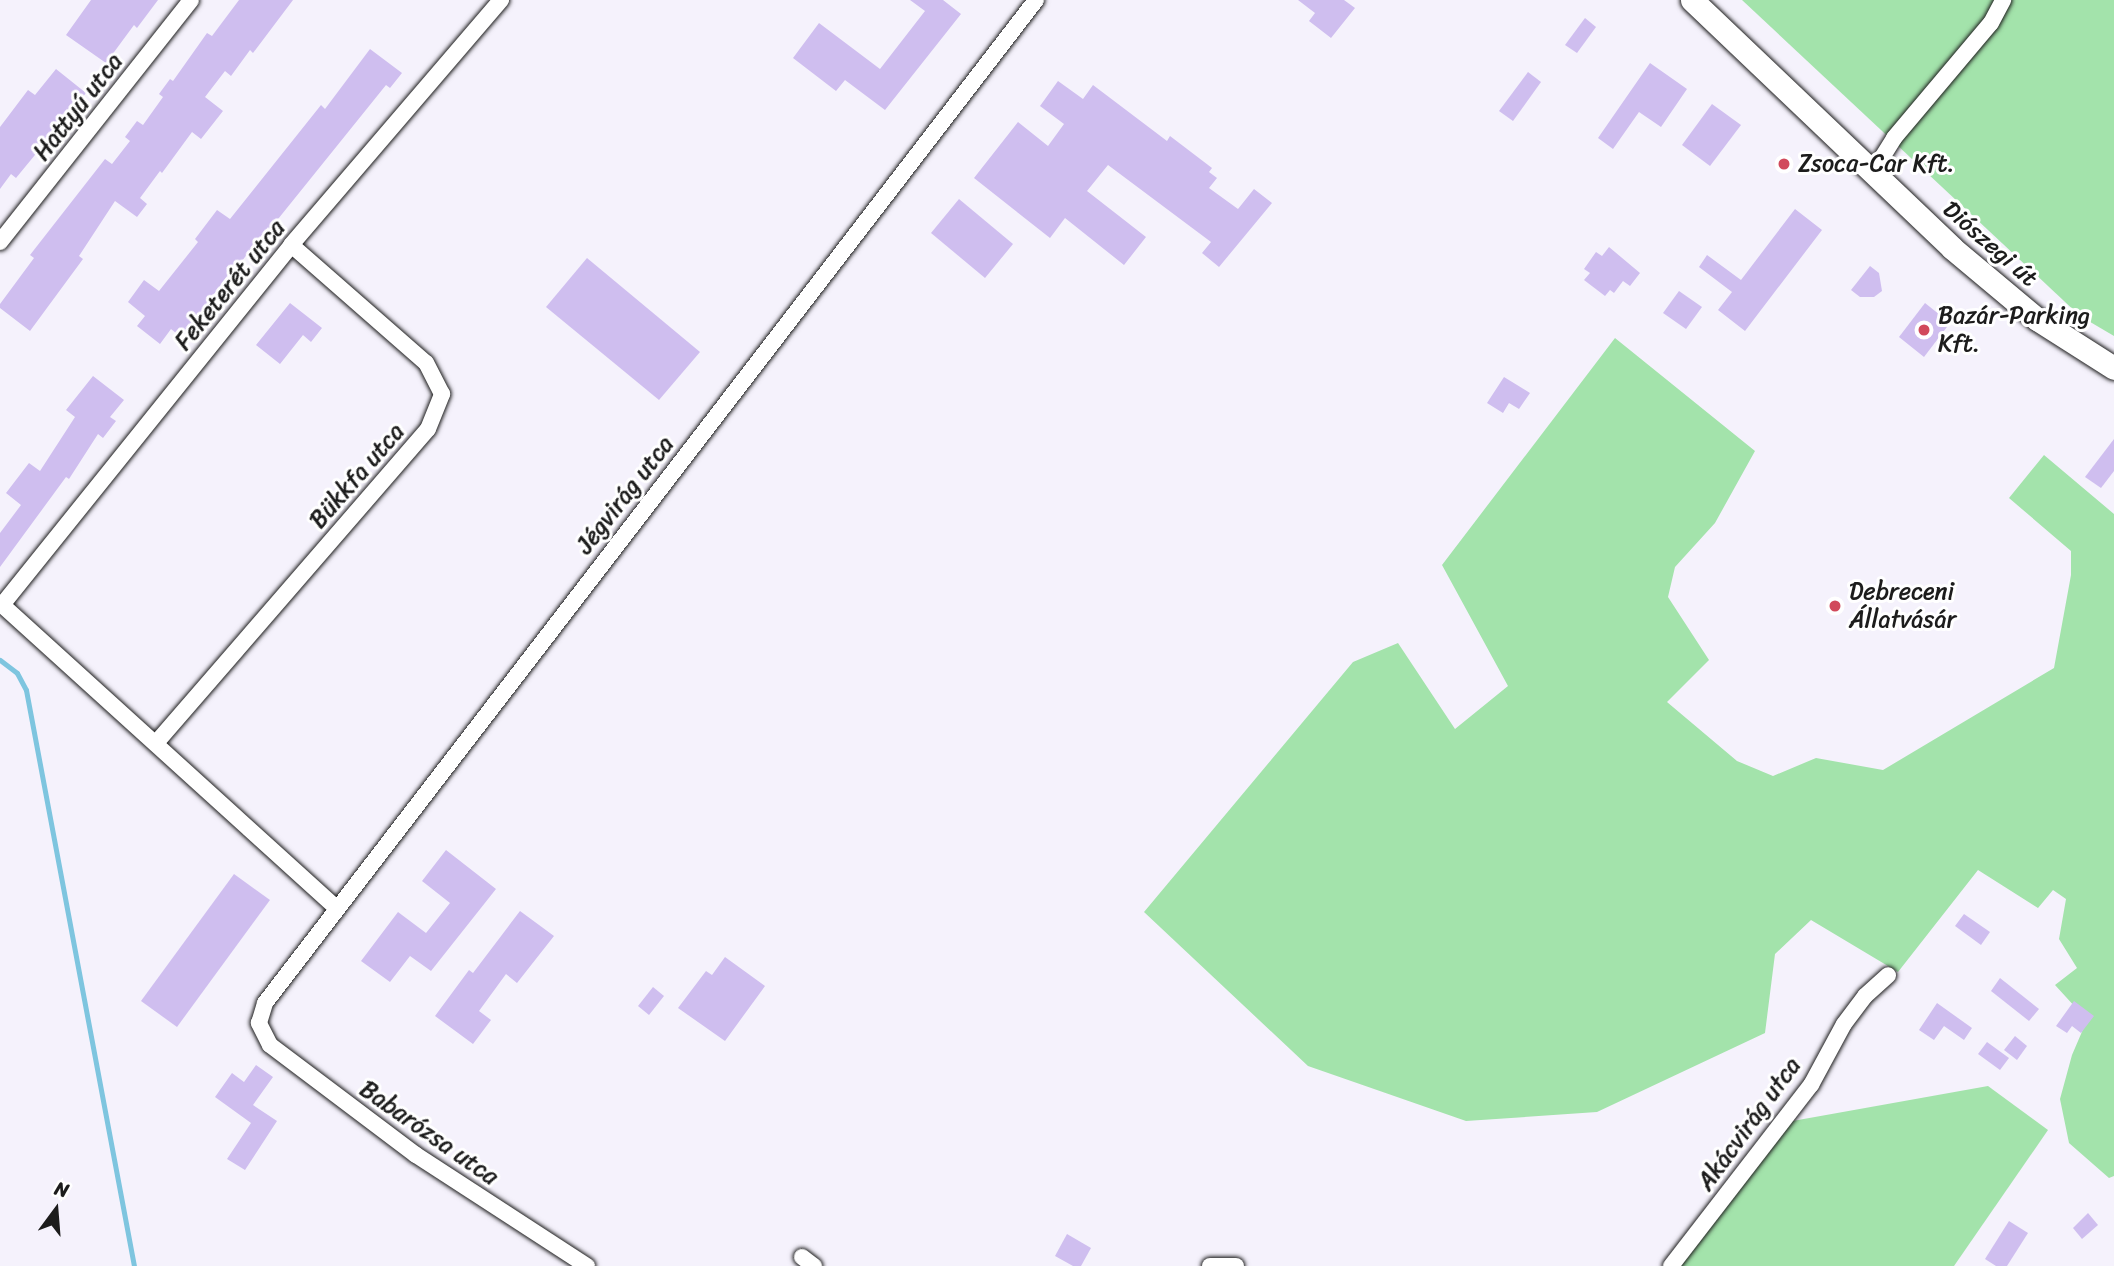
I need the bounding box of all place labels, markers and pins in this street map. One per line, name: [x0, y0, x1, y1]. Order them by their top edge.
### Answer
place label: Zsoca-Car Kft.: [1798, 150, 1955, 178]
marker: Zsoca-Car Kft.: [1776, 156, 1792, 172]
place label: Bazár-Parking Kft.: [1938, 302, 2090, 358]
marker: Bazár-Parking Kft.: [1916, 322, 1932, 338]
place label: Debreceni Állatvásár: [1849, 578, 1956, 634]
marker: Debreceni Állatvásár: [1827, 598, 1843, 614]

